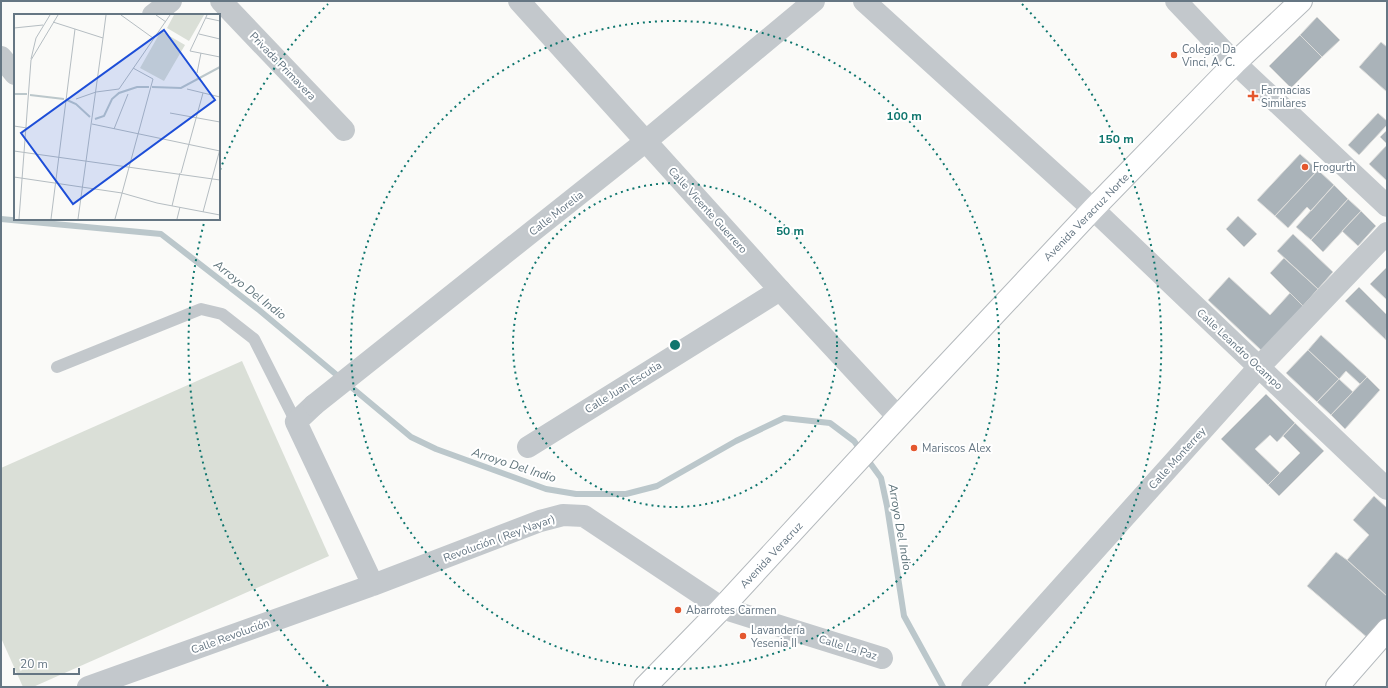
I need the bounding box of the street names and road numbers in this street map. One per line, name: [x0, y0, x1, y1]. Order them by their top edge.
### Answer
street label: Privada Primavera: [246, 29, 319, 104]
street label: Calle Vicente Guerrero: [665, 164, 751, 257]
street label: Avenida Veracruz Norte: [1040, 170, 1132, 265]
street label: Calle Morelia: [526, 187, 587, 239]
street label: Calle Leandro Ocampo: [1193, 306, 1286, 393]
street label: Calle Juan Escutia: [582, 358, 665, 417]
street label: Calle Monterrey: [1145, 424, 1210, 493]
street label: Revolución ( Rey Nayar): [441, 511, 557, 566]
street label: Avenida Veracruz: [737, 519, 806, 592]
street label: Calle Revolución: [189, 615, 271, 658]
street label: Calle La Paz: [817, 631, 879, 663]

